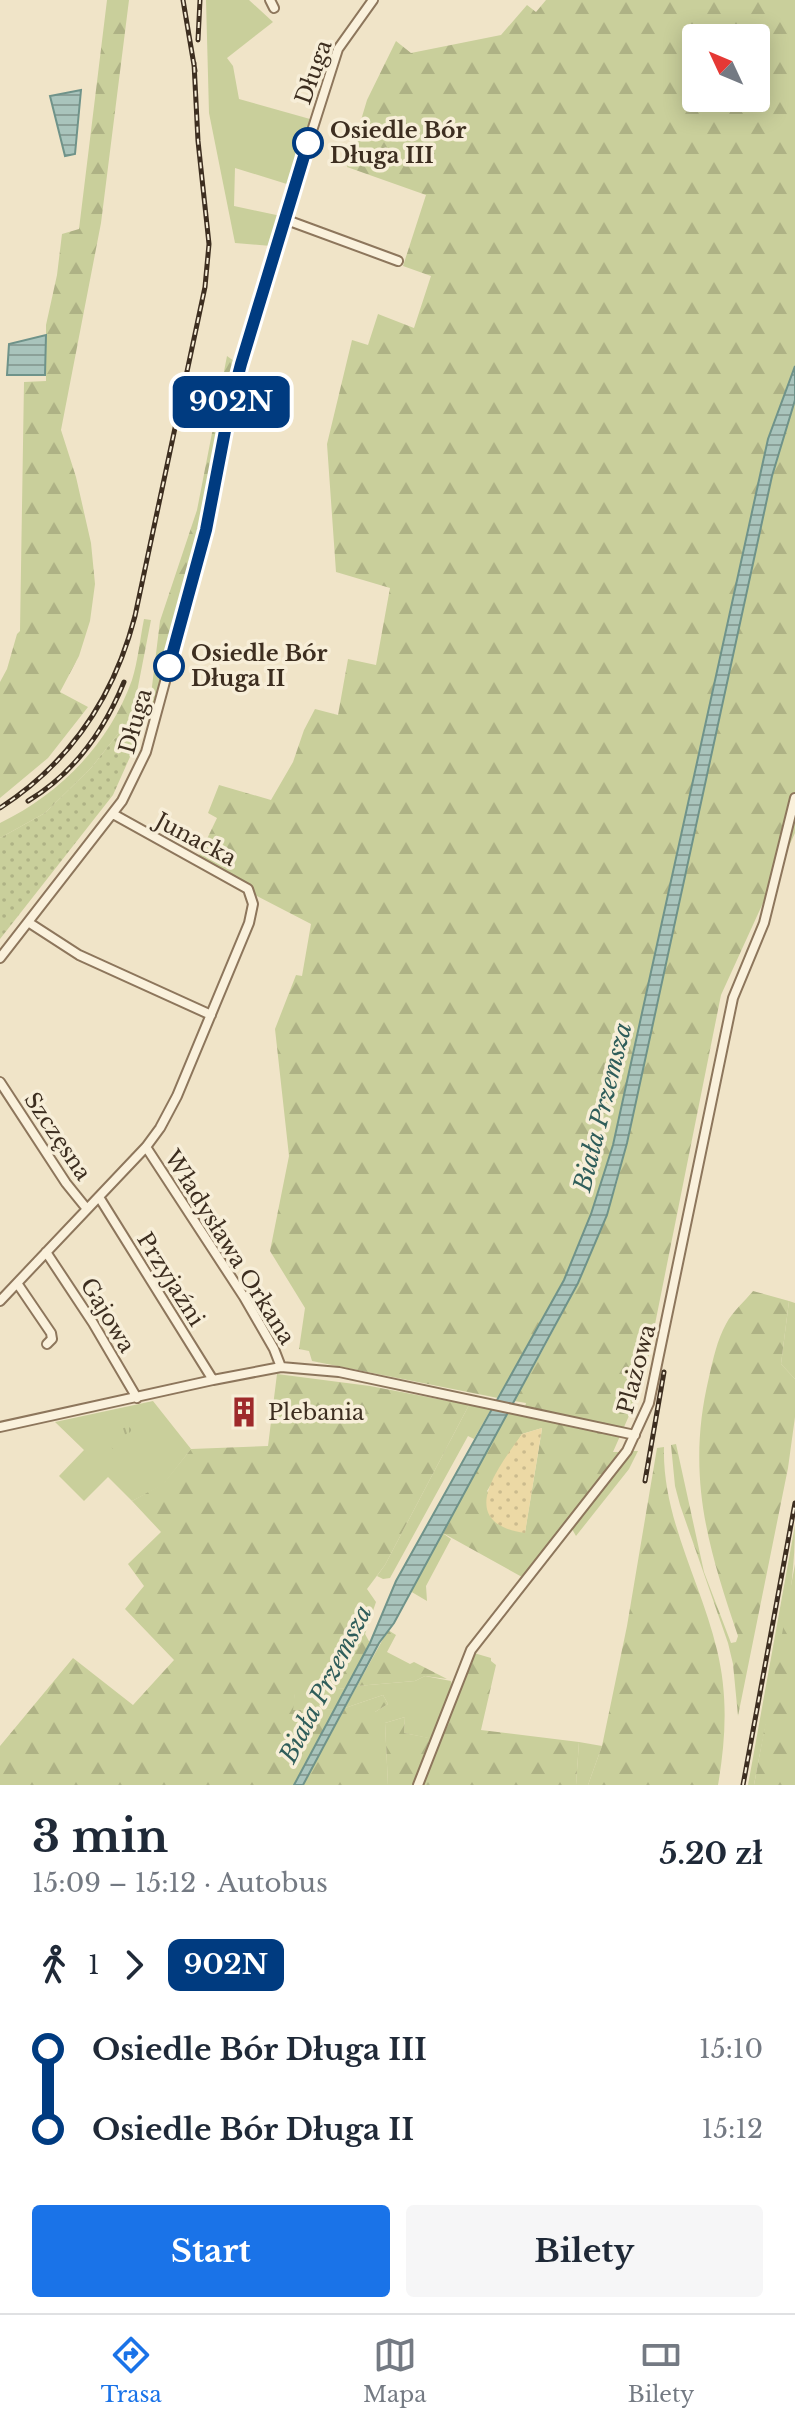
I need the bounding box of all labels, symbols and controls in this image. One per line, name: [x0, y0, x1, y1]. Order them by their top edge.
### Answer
north arrow: [682, 24, 770, 112]
map controls: [682, 24, 770, 112]
street label: Długa: [289, 36, 338, 108]
place label: Osiedle Bór Długa III: [330, 117, 467, 169]
marker: Osiedle Bór Długa III: [293, 128, 323, 158]
line badge: 902N: [175, 376, 287, 428]
text: 902N: [189, 384, 273, 419]
place label: Osiedle Bór Długa II: [191, 640, 328, 692]
marker: Osiedle Bór Długa II: [154, 651, 184, 681]
street label: Długa: [113, 685, 158, 757]
street label: Junacka: [148, 805, 242, 872]
water label: Biała Przemsza: [567, 1019, 638, 1195]
street label: Szczęsna: [18, 1087, 97, 1186]
street label: Władysława Orkana: [158, 1144, 301, 1350]
street label: Przyjaźni: [131, 1227, 210, 1332]
street label: Gajowa: [75, 1273, 141, 1358]
street label: Plażowa: [612, 1321, 662, 1417]
building icon: Plebania: [227, 1395, 261, 1429]
place label: Plebania: [268, 1399, 365, 1426]
water label: Biała Przemsza: [273, 1600, 378, 1768]
text: 3 min: [32, 1809, 168, 1864]
text: 5.20 zł: [659, 1835, 763, 1872]
text: 15:09 – 15:12 · Autobus: [32, 1867, 328, 1899]
icon: walk: [32, 1943, 76, 1987]
icon: forward: [112, 1943, 156, 1987]
text: 902N: [184, 1947, 268, 1982]
text: 1: [88, 1949, 100, 1981]
text: Osiedle Bór Długa III: [92, 2031, 427, 2068]
text: 15:10: [699, 2033, 763, 2065]
text: Osiedle Bór Długa II: [92, 2111, 414, 2148]
text: 15:12: [702, 2113, 763, 2145]
button: Start: [32, 2205, 390, 2297]
button: Bilety: [406, 2205, 763, 2297]
tab: Trasa: [101, 2333, 162, 2408]
tab: Mapa: [363, 2333, 426, 2408]
tab: Bilety: [628, 2333, 694, 2408]

